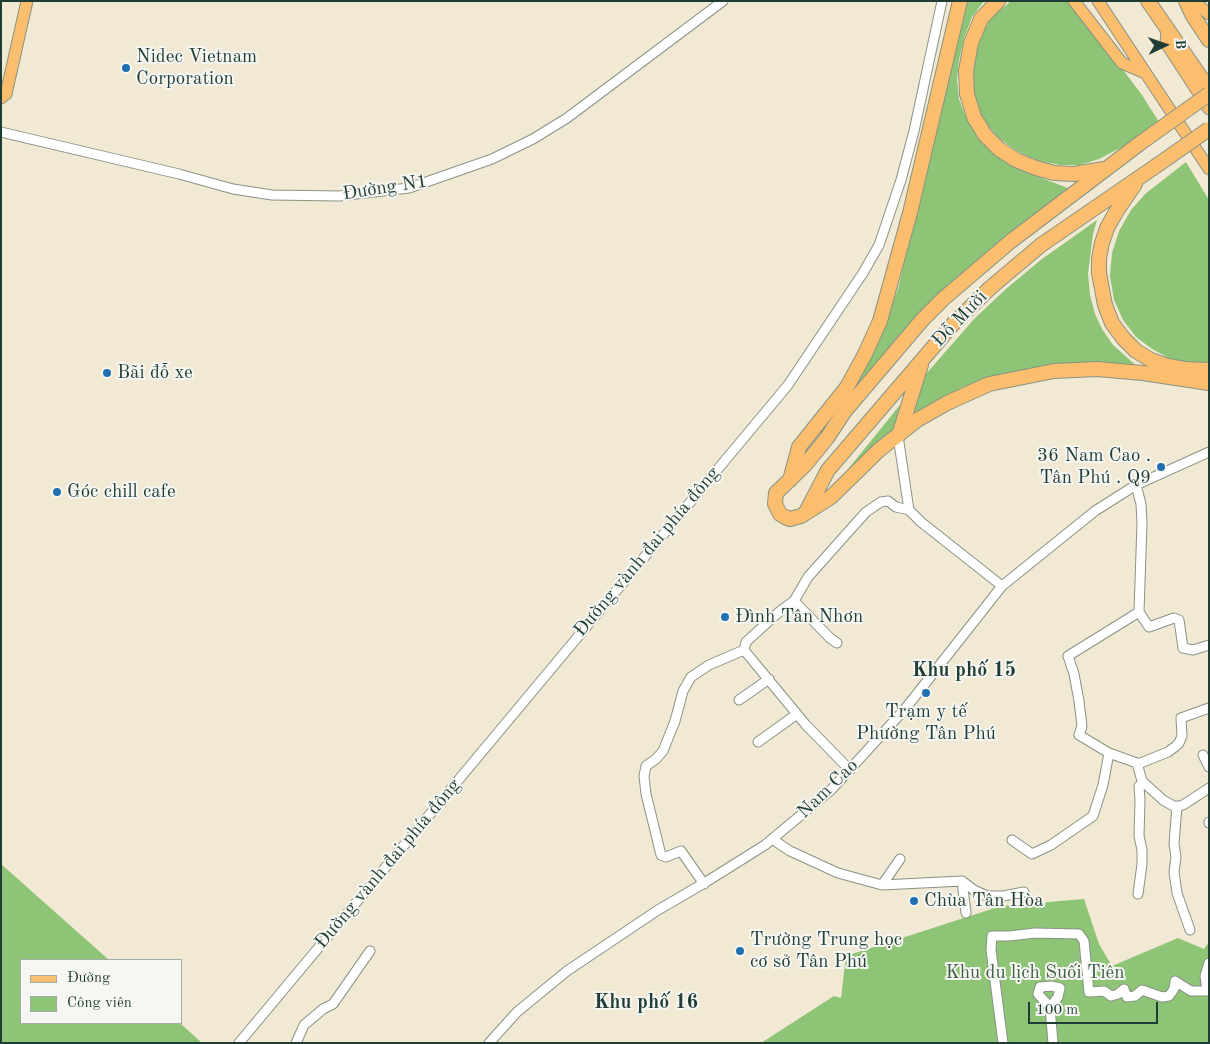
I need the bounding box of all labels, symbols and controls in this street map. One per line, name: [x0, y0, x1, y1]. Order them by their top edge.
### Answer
north arrow: [1140, 20, 1190, 70]
text: B: [1173, 39, 1187, 50]
place label: Nidec Vietnam Corporation: [136, 46, 257, 90]
marker: Nidec Vietnam Corporation: [120, 62, 132, 74]
street label: Đường N1: [341, 170, 429, 206]
street label: Đỗ Mười: [928, 286, 992, 352]
place label: Bãi đỗ xe: [117, 362, 193, 384]
marker: Bãi đỗ xe: [101, 367, 113, 379]
place label: 36 Nam Cao . Tân Phú . Q9: [1037, 445, 1151, 489]
marker: 36 Nam Cao . Tân Phú . Q9: [1155, 461, 1167, 473]
street label: Đường vành đai phía đông: [569, 462, 725, 642]
place label: Góc chill cafe: [67, 481, 176, 503]
marker: Góc chill cafe: [51, 486, 63, 498]
place label: Đình Tân Nhơn: [735, 606, 863, 628]
marker: Đình Tân Nhơn: [719, 611, 731, 623]
district label: Khu phố 15: [912, 659, 1016, 683]
marker: Trạm y tế Phường Tân Phú: [920, 687, 932, 699]
place label: Trạm y tế Phường Tân Phú: [856, 701, 996, 745]
street label: Nam Cao: [793, 754, 863, 824]
street label: Đường vành đai phía đông: [310, 774, 466, 954]
place label: Chùa Tân Hòa: [924, 890, 1044, 912]
marker: Chùa Tân Hòa: [908, 895, 920, 907]
place label: Trường Trung học cơ sở Tân Phú: [750, 929, 902, 973]
marker: Trường Trung học cơ sở Tân Phú: [734, 945, 746, 957]
legend: [20, 959, 182, 1024]
park label: Khu du lịch Suối Tiên: [945, 962, 1125, 984]
text: Đường: [67, 971, 110, 986]
district label: Khu phố 16: [594, 991, 698, 1015]
scale bar: [1030, 992, 1160, 1024]
text: Công viên: [67, 996, 132, 1011]
text: 100 m: [1036, 1003, 1078, 1018]

